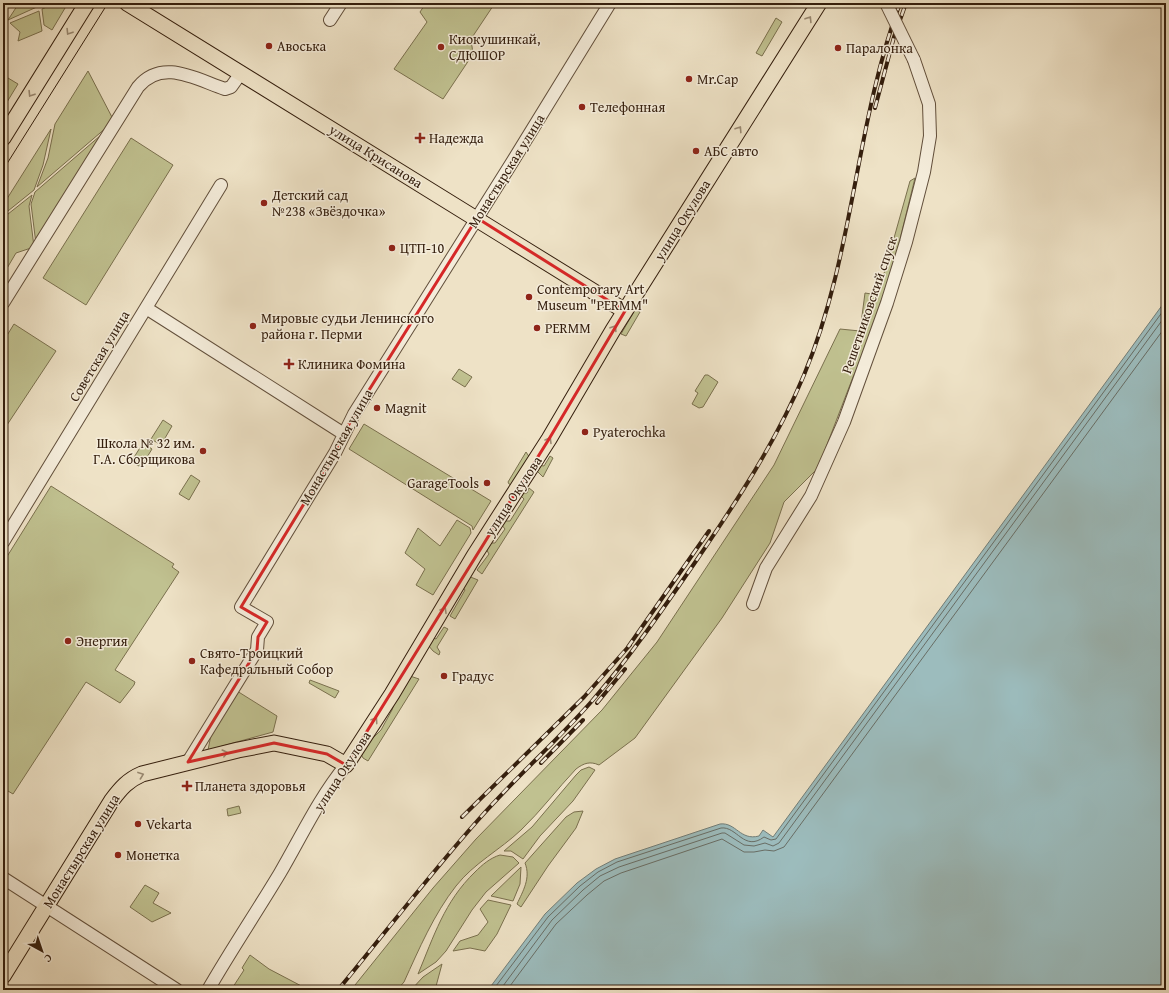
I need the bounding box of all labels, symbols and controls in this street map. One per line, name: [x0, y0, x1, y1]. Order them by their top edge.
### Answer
one-way arrow: [804, 16, 811, 23]
one-way arrow: [67, 28, 74, 35]
place label: Киокушинкай, СДЮШОР: [449, 29, 540, 65]
place label: Авоська: [277, 36, 327, 56]
place label: Паралонка: [846, 38, 913, 58]
marker: Авоська: [264, 41, 274, 51]
marker: Киокушинкай, СДЮШОР: [436, 42, 446, 52]
marker: Паралонка: [833, 43, 843, 53]
place label: Mr.Cap: [697, 69, 739, 89]
marker: Mr.Cap: [684, 74, 694, 84]
one-way arrow: [28, 90, 35, 97]
place label: Телефонная: [590, 97, 665, 117]
marker: Телефонная: [577, 102, 587, 112]
street label: Монастырская улица: [463, 110, 549, 232]
street label: улица Крисанова: [324, 119, 427, 193]
one-way arrow: [734, 126, 742, 133]
place label: Надежда: [429, 128, 484, 148]
marker: Надежда: [414, 132, 426, 144]
place label: АБС авто: [704, 141, 759, 161]
marker: АБС авто: [691, 146, 701, 156]
street label: улица Окулова: [649, 175, 715, 265]
place label: Детский сад №238 «Звёздочка»: [271, 185, 385, 221]
marker: Детский сад №238 «Звёздочка»: [259, 198, 269, 208]
street label: Решетниковский спуск: [836, 233, 902, 376]
place label: ЦТП-10: [400, 238, 444, 258]
marker: ЦТП-10: [387, 243, 397, 253]
place label: Contemporary Art Museum "PERMM": [537, 279, 648, 315]
marker: Contemporary Art Museum "PERMM": [524, 292, 534, 302]
street label: Советская улица: [64, 306, 134, 405]
place label: Мировые судьи Ленинского района г. Перми: [261, 308, 434, 344]
place label: PERMM: [545, 318, 591, 338]
marker: Мировые судьи Ленинского района г. Перми: [248, 321, 258, 331]
marker: PERMM: [532, 323, 542, 333]
one-way arrow: [610, 325, 617, 332]
place label: Клиника Фомина: [298, 354, 406, 374]
marker: Клиника Фомина: [283, 358, 295, 370]
street label: Монастырская улица: [294, 385, 378, 509]
place label: Magnit: [385, 398, 427, 418]
marker: Magnit: [372, 403, 382, 413]
place label: Pyaterochka: [593, 422, 666, 442]
marker: Pyaterochka: [580, 427, 590, 437]
place label: Школа № 32 им. Г.А. Сборщикова: [93, 433, 195, 469]
one-way arrow: [544, 437, 551, 444]
marker: Школа № 32 им. Г.А. Сборщикова: [198, 446, 208, 456]
street label: улица Окулова: [479, 452, 547, 541]
place label: GarageTools: [407, 473, 479, 493]
marker: GarageTools: [482, 478, 492, 488]
one-way arrow: [439, 607, 446, 614]
place label: Энергия: [76, 631, 128, 651]
marker: Энергия: [63, 636, 73, 646]
place label: Свято-Троицкий Кафедральный Собор: [200, 643, 334, 679]
marker: Свято-Троицкий Кафедральный Собор: [187, 656, 197, 666]
place label: Градус: [452, 666, 494, 686]
marker: Градус: [439, 671, 449, 681]
one-way arrow: [370, 718, 377, 725]
street label: улица Окулова: [308, 727, 376, 816]
one-way arrow: [222, 749, 229, 757]
one-way arrow: [137, 771, 144, 779]
place label: Планета здоровья: [195, 776, 306, 796]
marker: Планета здоровья: [182, 781, 192, 791]
street label: Монастырская улица: [38, 790, 124, 912]
place label: Vekarta: [146, 814, 192, 834]
marker: Vekarta: [133, 819, 143, 829]
place label: Монетка: [126, 845, 180, 865]
marker: Монетка: [113, 850, 123, 860]
north arrow: [22, 931, 62, 971]
text: С: [41, 951, 56, 967]

